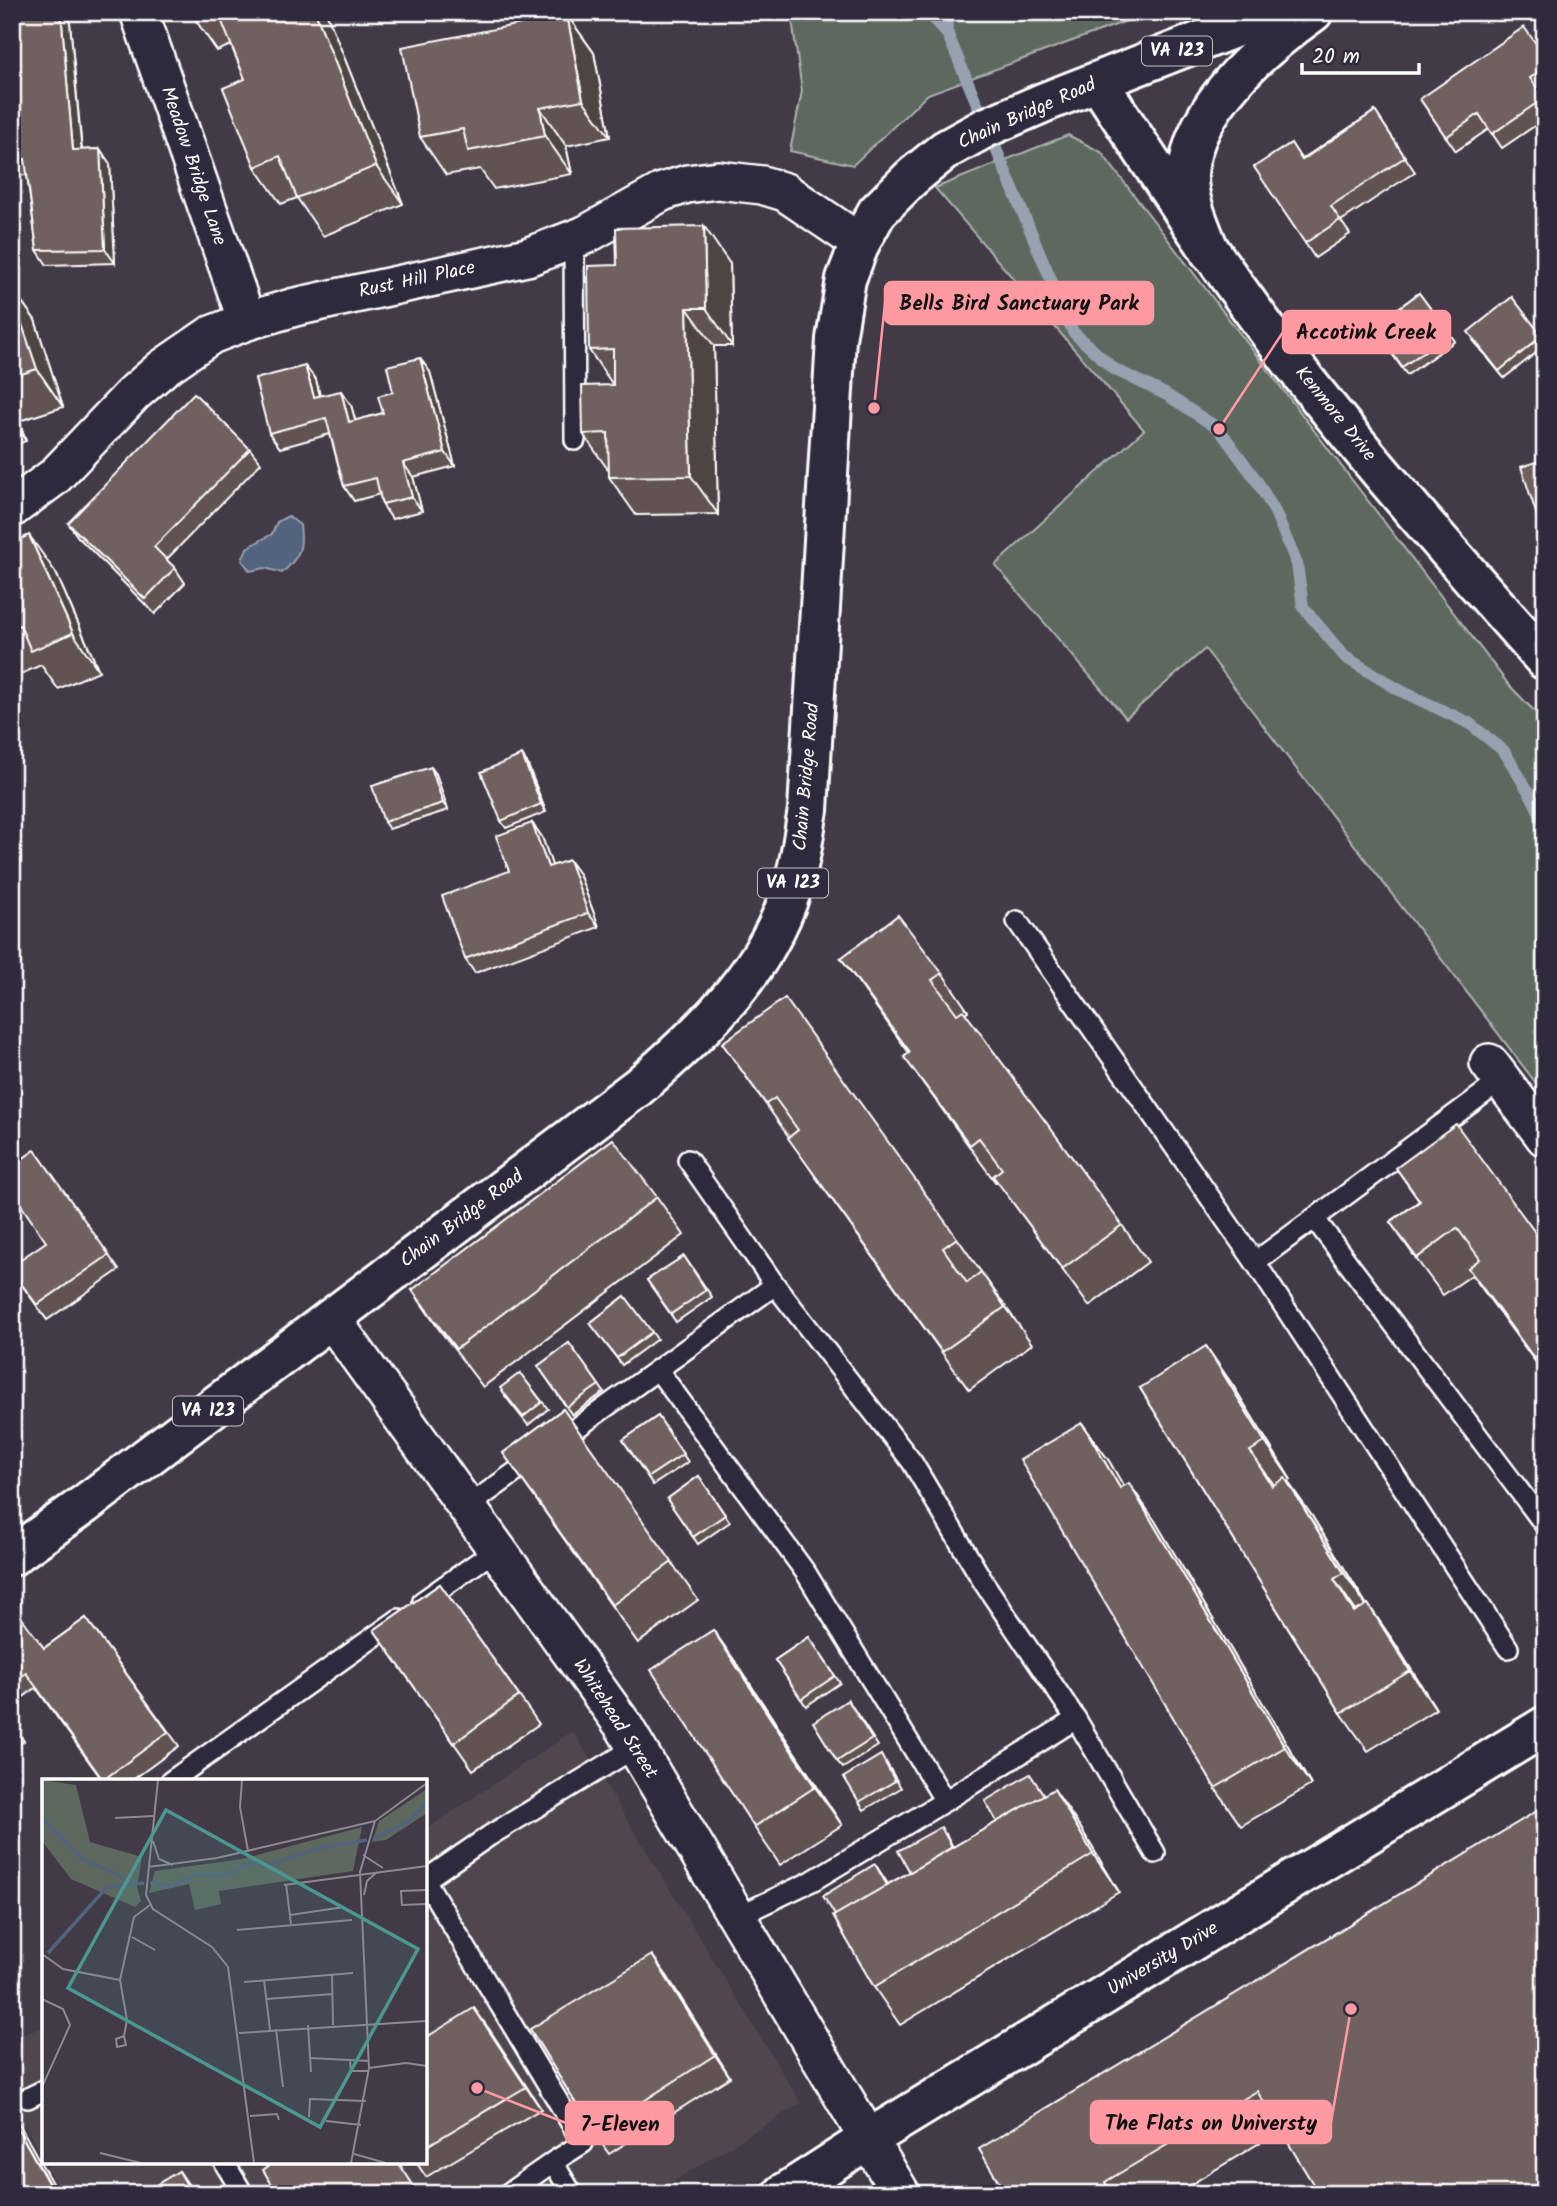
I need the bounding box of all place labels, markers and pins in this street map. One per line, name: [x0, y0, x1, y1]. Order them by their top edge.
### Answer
callout: Bells Bird Sanctuary Park: [885, 282, 1153, 324]
callout: Accotink Creek: [1283, 311, 1450, 353]
callout: The Flats on Universty: [1091, 2101, 1331, 2143]
callout: 7-Eleven: [566, 2102, 673, 2144]

